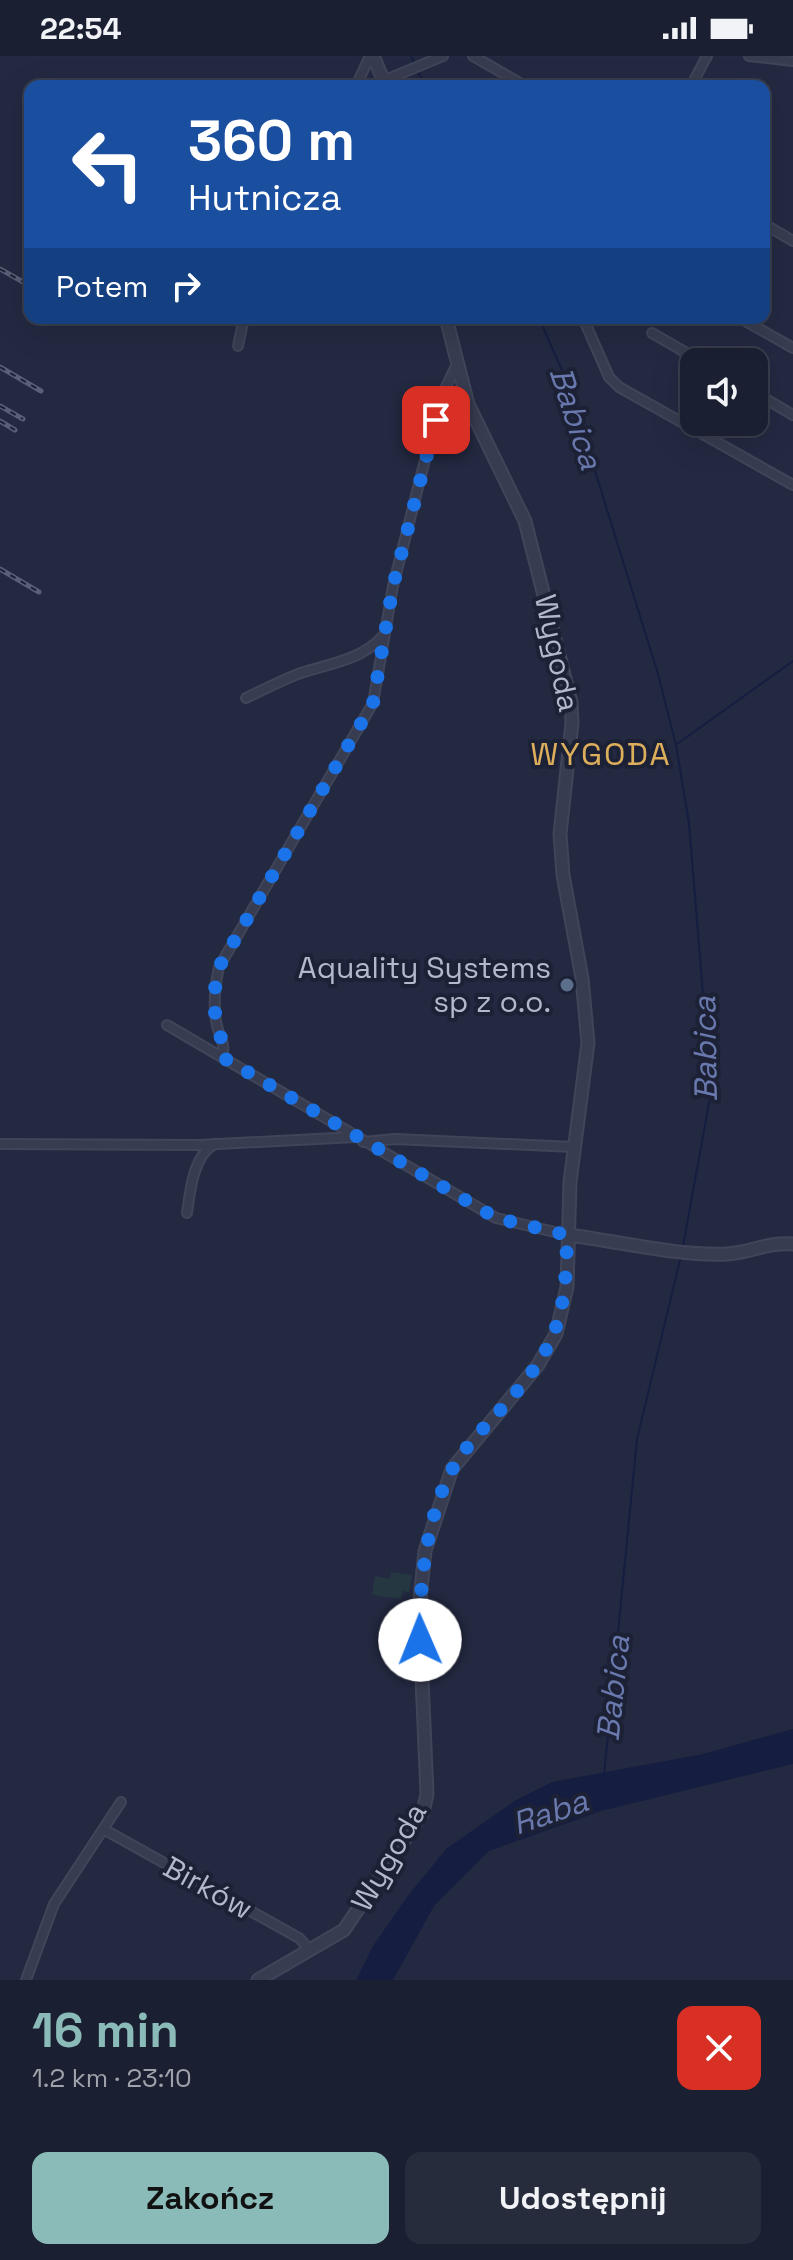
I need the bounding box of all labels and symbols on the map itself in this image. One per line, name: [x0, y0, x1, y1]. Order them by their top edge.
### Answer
water label: Babica: [541, 362, 612, 475]
pin: [402, 386, 470, 454]
street label: Wygoda: [526, 591, 589, 715]
district label: WYGODA: [530, 734, 672, 774]
place label: Aquality Systems sp z o.o.: [298, 948, 551, 1021]
marker: Aquality Systems sp z o.o.: [558, 976, 576, 994]
water label: Babica: [684, 995, 726, 1102]
position arrow: [378, 1598, 462, 1682]
water label: Babica: [588, 1633, 638, 1743]
water label: Raba: [507, 1780, 594, 1844]
street label: Wygoda: [342, 1796, 435, 1918]
street label: Birków: [157, 1847, 260, 1928]

